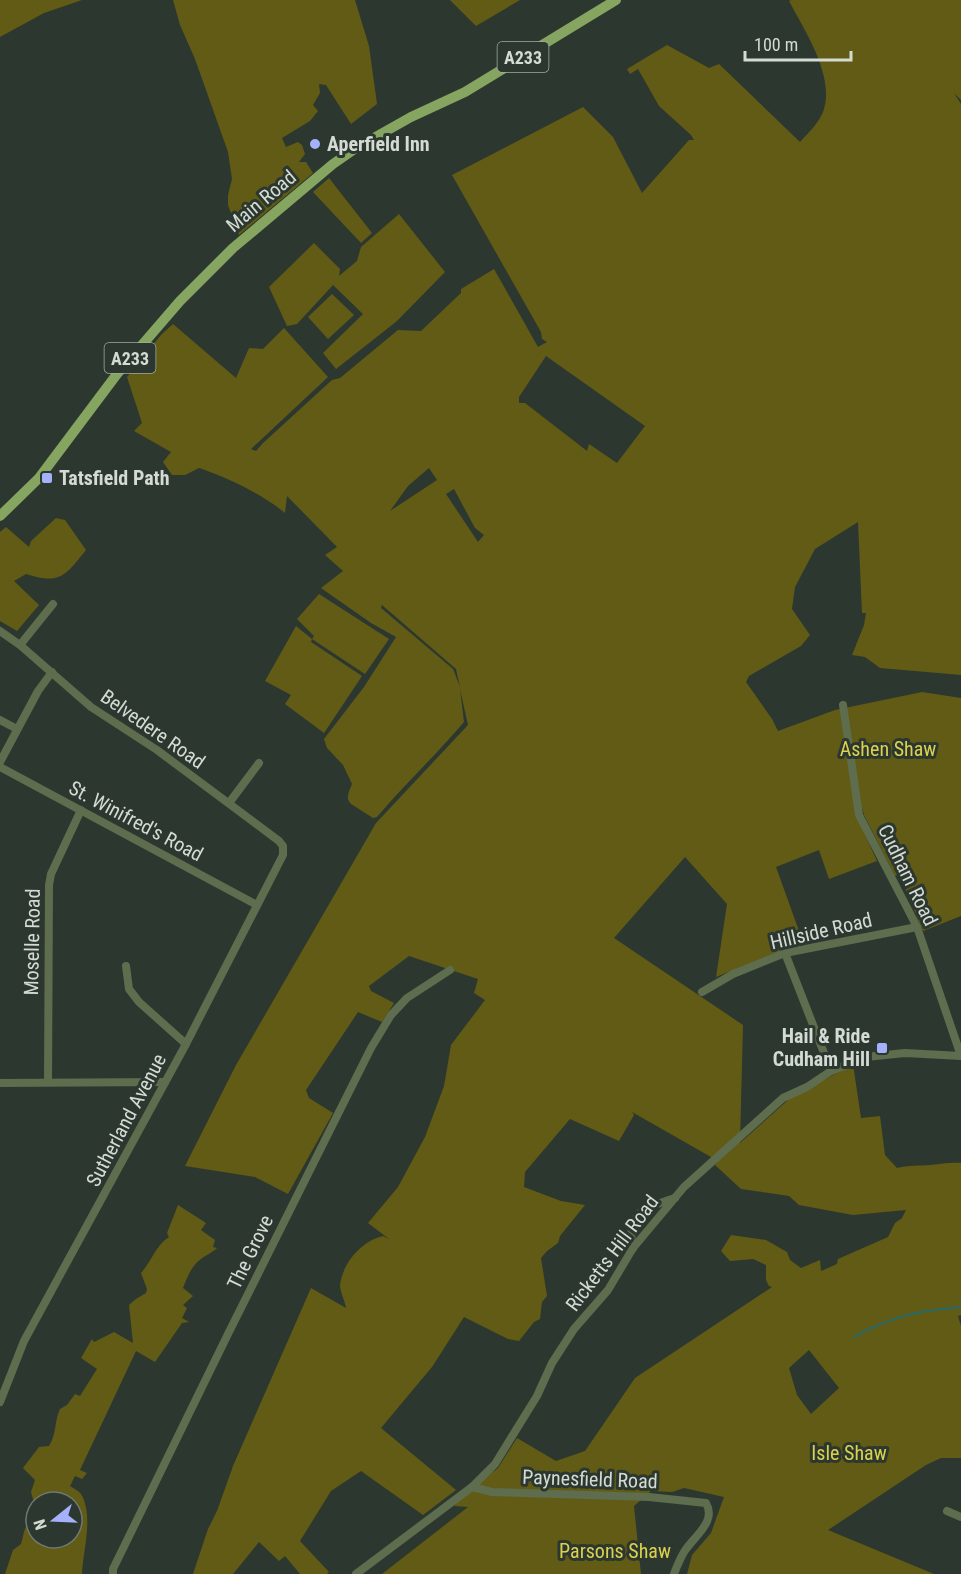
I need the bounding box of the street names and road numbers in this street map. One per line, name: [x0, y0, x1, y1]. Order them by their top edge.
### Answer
road number: A233: [498, 42, 548, 72]
street label: Main Road: [221, 165, 301, 237]
road number: A233: [104, 343, 156, 373]
street label: Belvedere Road: [96, 684, 210, 774]
street label: St. Winifred's Road: [65, 776, 207, 866]
street label: Cudham Road: [873, 820, 943, 930]
street label: Moselle Road: [19, 888, 45, 996]
street label: Hillside Road: [768, 908, 874, 954]
street label: Sutherland Avenue: [81, 1049, 171, 1191]
street label: Ricketts Hill Road: [561, 1190, 663, 1316]
street label: The Grove: [222, 1211, 278, 1293]
street label: Paynesfield Road: [522, 1465, 658, 1493]

